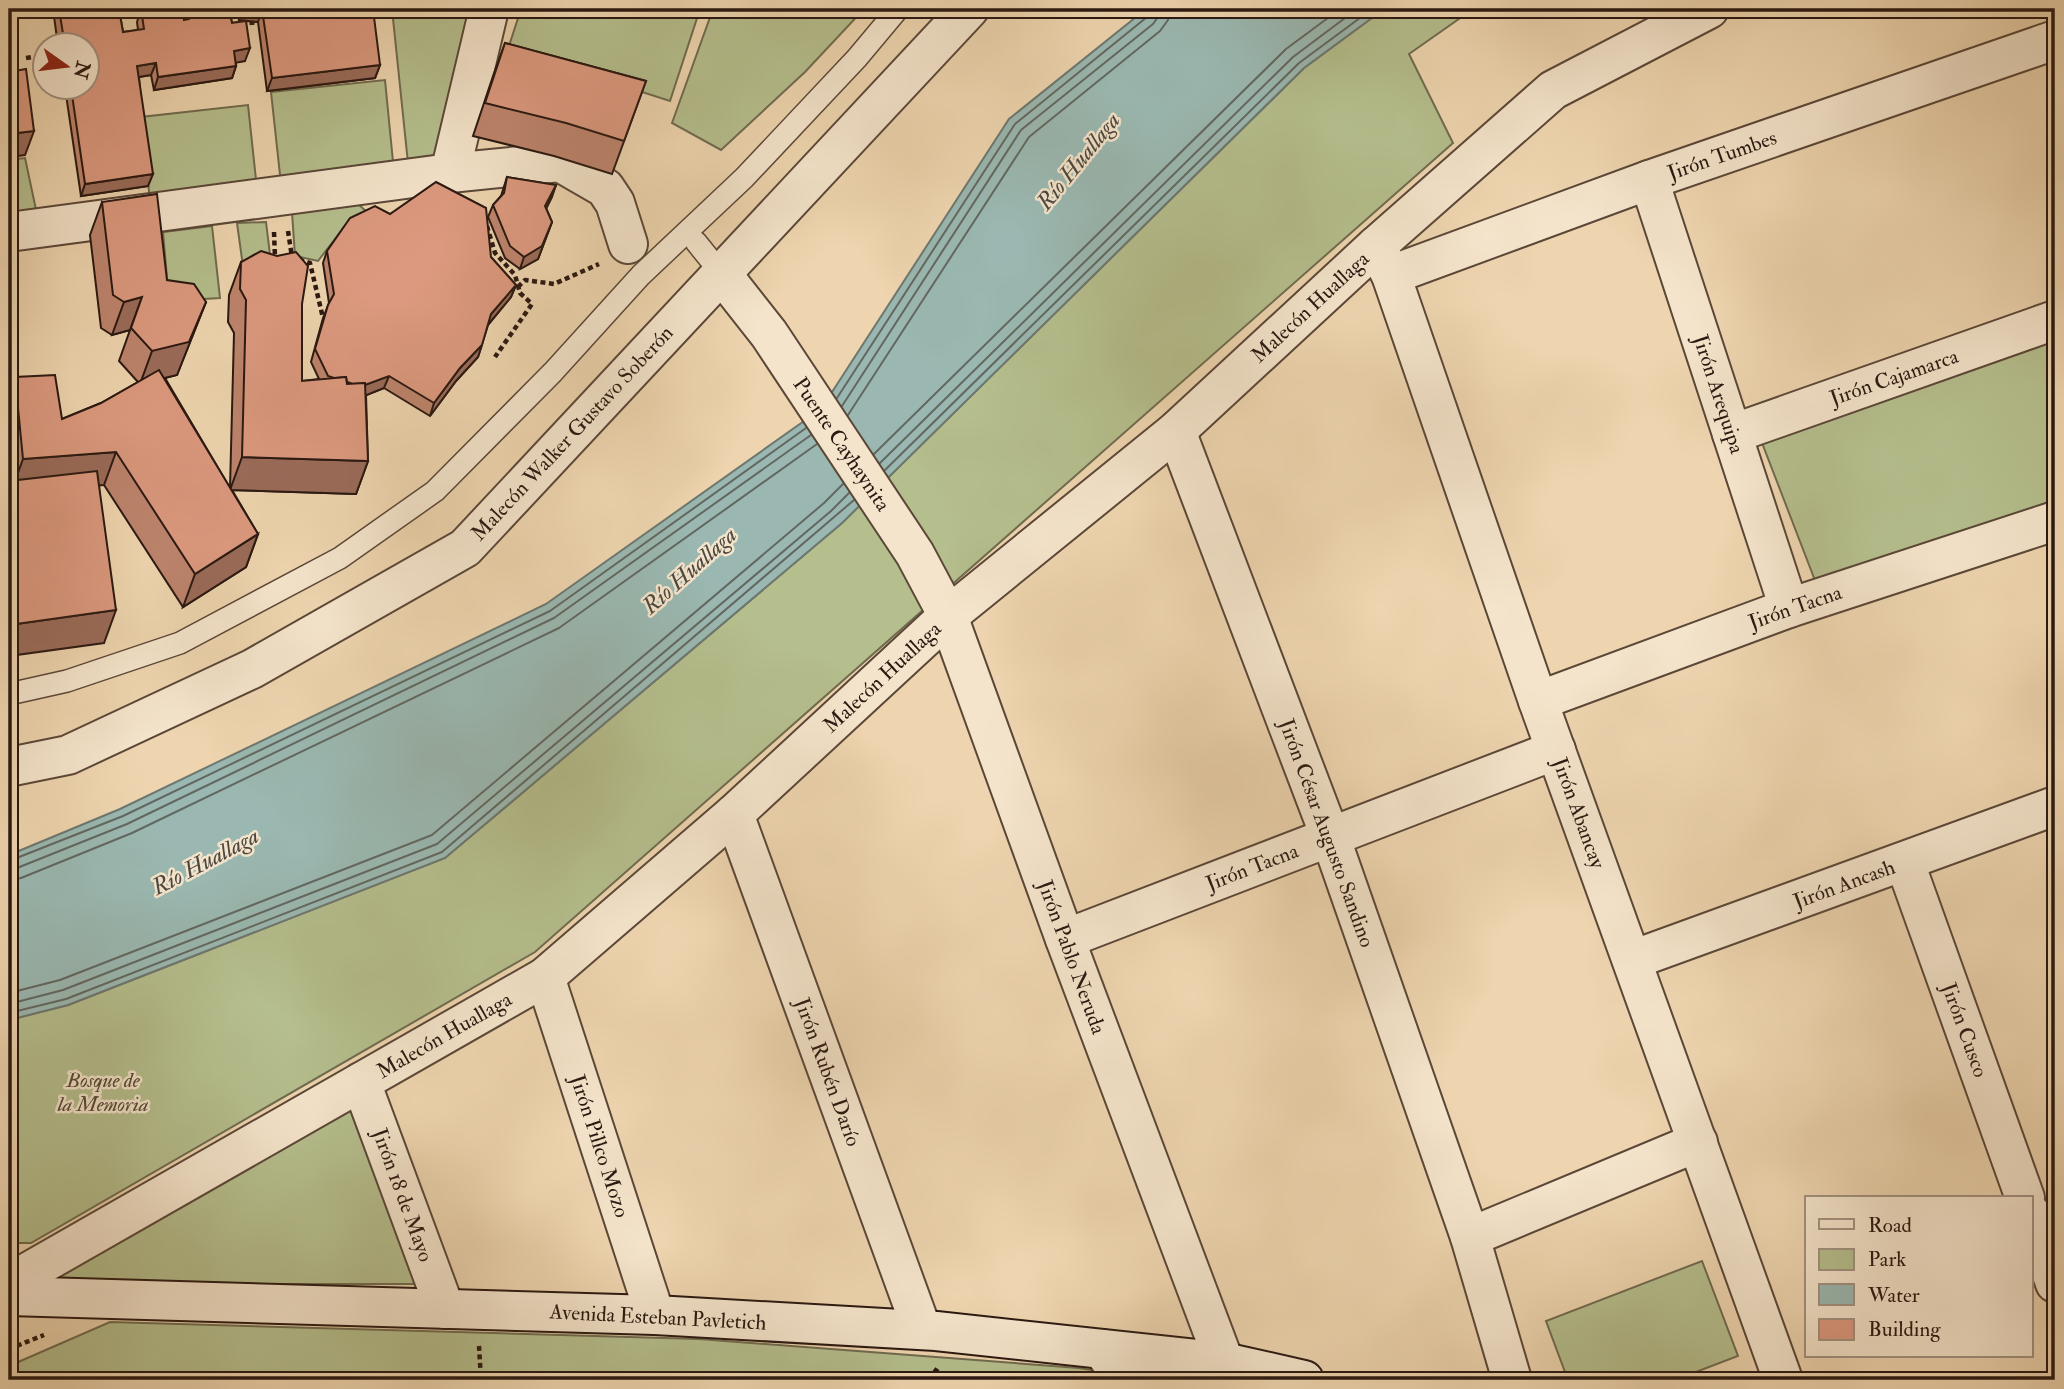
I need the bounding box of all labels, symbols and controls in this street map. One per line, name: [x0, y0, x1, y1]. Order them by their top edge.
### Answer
north arrow: [32, 32, 102, 102]
text: N: [68, 58, 95, 82]
water label: Río Huallaga: [1030, 106, 1127, 217]
street label: Jirón Tumbes: [1663, 124, 1780, 187]
street label: Malecón Huallaga: [1246, 246, 1375, 369]
street label: Malecón Walker Gustavo Soberón: [465, 320, 679, 547]
street label: Jirón Arequipa: [1686, 330, 1751, 457]
street label: Jirón Cajamarca: [1825, 343, 1962, 412]
street label: Puente Cayhaynita: [787, 372, 897, 517]
water label: Río Huallaga: [635, 520, 743, 621]
street label: Jirón Tacna: [1744, 579, 1846, 636]
street label: Malecón Huallaga: [818, 616, 947, 739]
street label: Jirón César Augusto Sandino: [1272, 714, 1380, 951]
street label: Jirón Abancay: [1546, 753, 1611, 873]
water label: Río Huallaga: [146, 821, 264, 902]
street label: Jirón Tacna: [1201, 837, 1303, 898]
street label: Jirón Ancash: [1789, 854, 1899, 916]
street label: Jirón Pablo Neruda: [1031, 875, 1112, 1038]
street label: Jirón Cusco: [1935, 978, 1994, 1081]
street label: Malecón Huallaga: [372, 986, 517, 1085]
street label: Jirón Rubén Darío: [788, 993, 867, 1150]
park label: Bosque de la Memoria: [57, 1067, 149, 1118]
street label: Jirón Pillco Mozo: [563, 1070, 635, 1221]
street label: Jirón 18 de Mayo: [366, 1124, 439, 1266]
legend: [1805, 1196, 2032, 1358]
text: Road: [1868, 1212, 1913, 1239]
text: Park: [1868, 1246, 1906, 1273]
text: Water: [1867, 1282, 1920, 1309]
street label: Avenida Esteban Pavletich: [548, 1298, 767, 1337]
text: Building: [1868, 1316, 1941, 1343]

